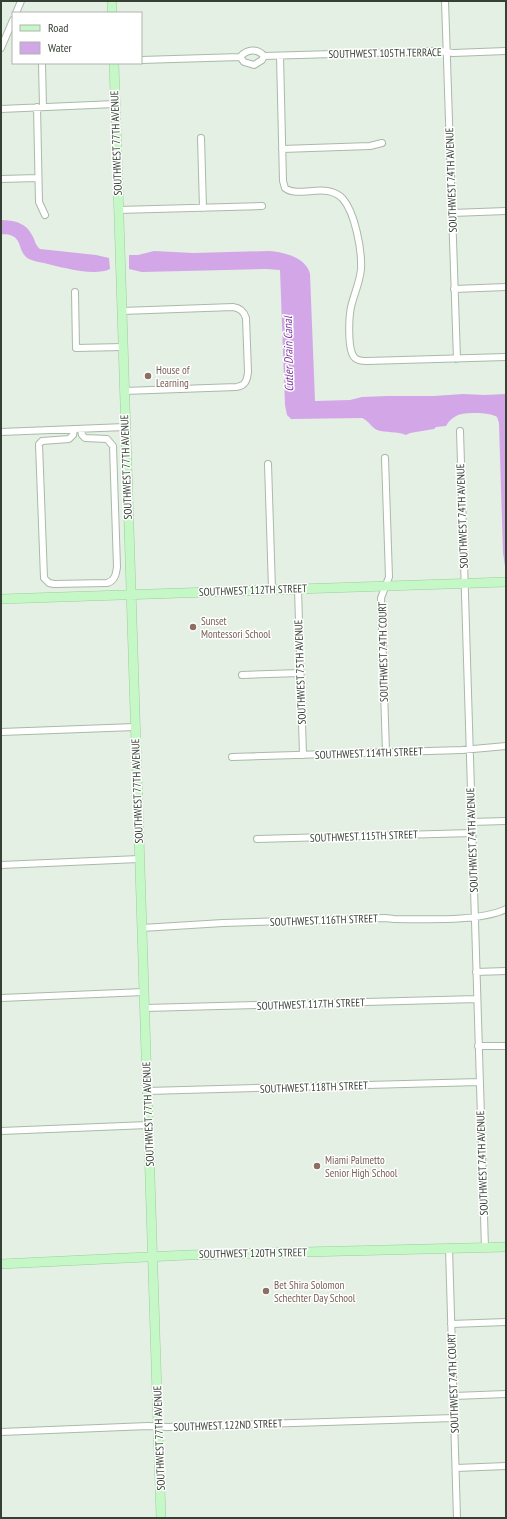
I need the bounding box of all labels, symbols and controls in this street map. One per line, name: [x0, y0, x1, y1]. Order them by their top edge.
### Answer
legend: [12, 12, 142, 64]
text: Road: [48, 20, 68, 35]
text: Water: [48, 40, 73, 55]
street label: SOUTHWEST 105TH TERRACE: [328, 45, 442, 61]
street label: SOUTHWEST 77TH AVENUE: [107, 90, 125, 196]
street label: SOUTHWEST 74TH AVENUE: [442, 127, 460, 233]
water label: Cutler Drain Canal: [280, 315, 296, 392]
place label: House of Learning: [156, 363, 191, 390]
marker: House of Learning: [143, 371, 153, 381]
street label: SOUTHWEST 77TH AVENUE: [117, 414, 135, 520]
street label: SOUTHWEST 74TH AVENUE: [453, 463, 471, 569]
street label: SOUTHWEST 112TH STREET: [199, 581, 307, 599]
street label: SOUTHWEST 74TH COURT: [375, 602, 391, 702]
place label: Sunset Montessori School: [201, 614, 271, 641]
street label: SOUTHWEST 75TH AVENUE: [291, 619, 309, 725]
marker: Sunset Montessori School: [188, 622, 198, 632]
street label: SOUTHWEST 77TH AVENUE: [128, 738, 146, 844]
street label: SOUTHWEST 114TH STREET: [315, 744, 423, 762]
street label: SOUTHWEST 74TH AVENUE: [463, 787, 481, 893]
street label: SOUTHWEST 115TH STREET: [310, 827, 418, 845]
street label: SOUTHWEST 116TH STREET: [270, 911, 378, 929]
street label: SOUTHWEST 117TH STREET: [257, 995, 365, 1013]
street label: SOUTHWEST 77TH AVENUE: [139, 1061, 157, 1167]
street label: SOUTHWEST 118TH STREET: [260, 1078, 368, 1096]
street label: SOUTHWEST 74TH AVENUE: [473, 1110, 491, 1216]
place label: Miami Palmetto Senior High School: [325, 1153, 398, 1180]
marker: Miami Palmetto Senior High School: [312, 1161, 322, 1171]
street label: SOUTHWEST 120TH STREET: [199, 1245, 307, 1261]
place label: Bet Shira Solomon Schechter Day School: [274, 1278, 356, 1305]
marker: Bet Shira Solomon Schechter Day School: [261, 1286, 271, 1296]
street label: SOUTHWEST 74TH COURT: [444, 1333, 462, 1433]
street label: SOUTHWEST 77TH AVENUE: [150, 1385, 168, 1491]
street label: SOUTHWEST 122ND STREET: [173, 1416, 283, 1434]

